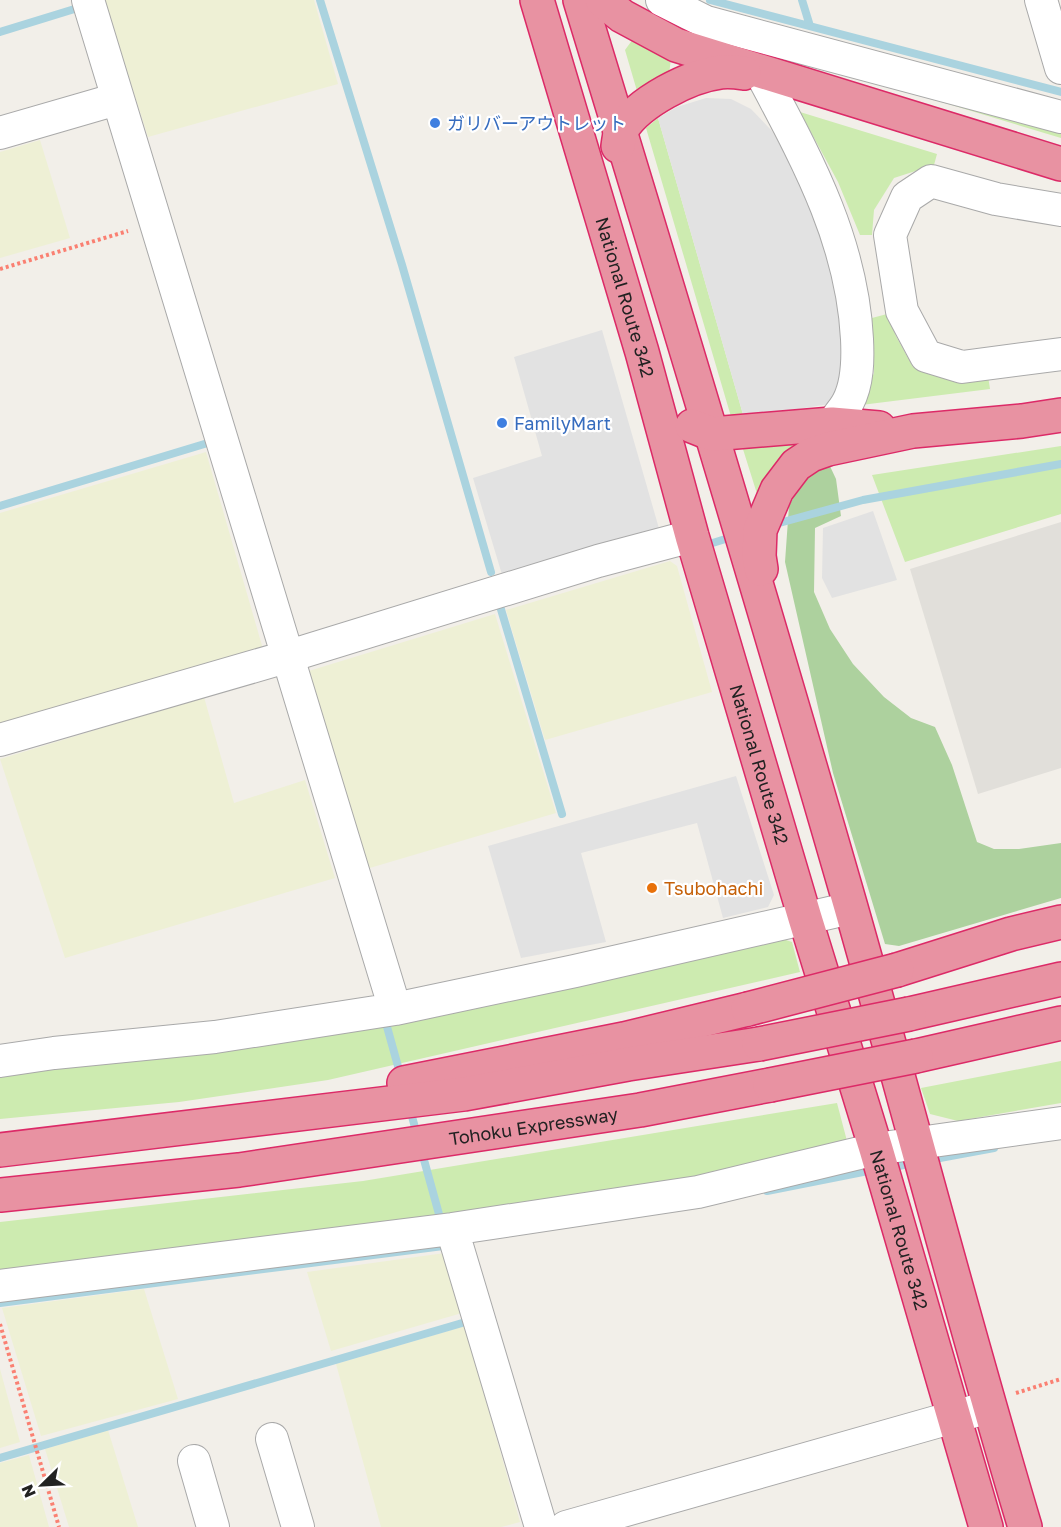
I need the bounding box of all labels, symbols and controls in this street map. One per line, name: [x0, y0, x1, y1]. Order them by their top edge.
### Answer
place label: ガリバーアウトレット: [447, 112, 626, 134]
marker: ガリバーアウトレット: [428, 116, 442, 130]
street label: National Route 342: [591, 214, 659, 380]
place label: FamilyMart: [514, 412, 611, 434]
marker: FamilyMart: [495, 416, 509, 430]
street label: National Route 342: [725, 682, 794, 847]
place label: Tsubohachi: [664, 877, 763, 899]
marker: Tsubohachi: [645, 881, 659, 895]
street label: Tohoku Expressway: [448, 1102, 619, 1149]
street label: National Route 342: [866, 1147, 933, 1312]
north arrow: [12, 1455, 72, 1515]
text: N: [17, 1481, 40, 1501]

